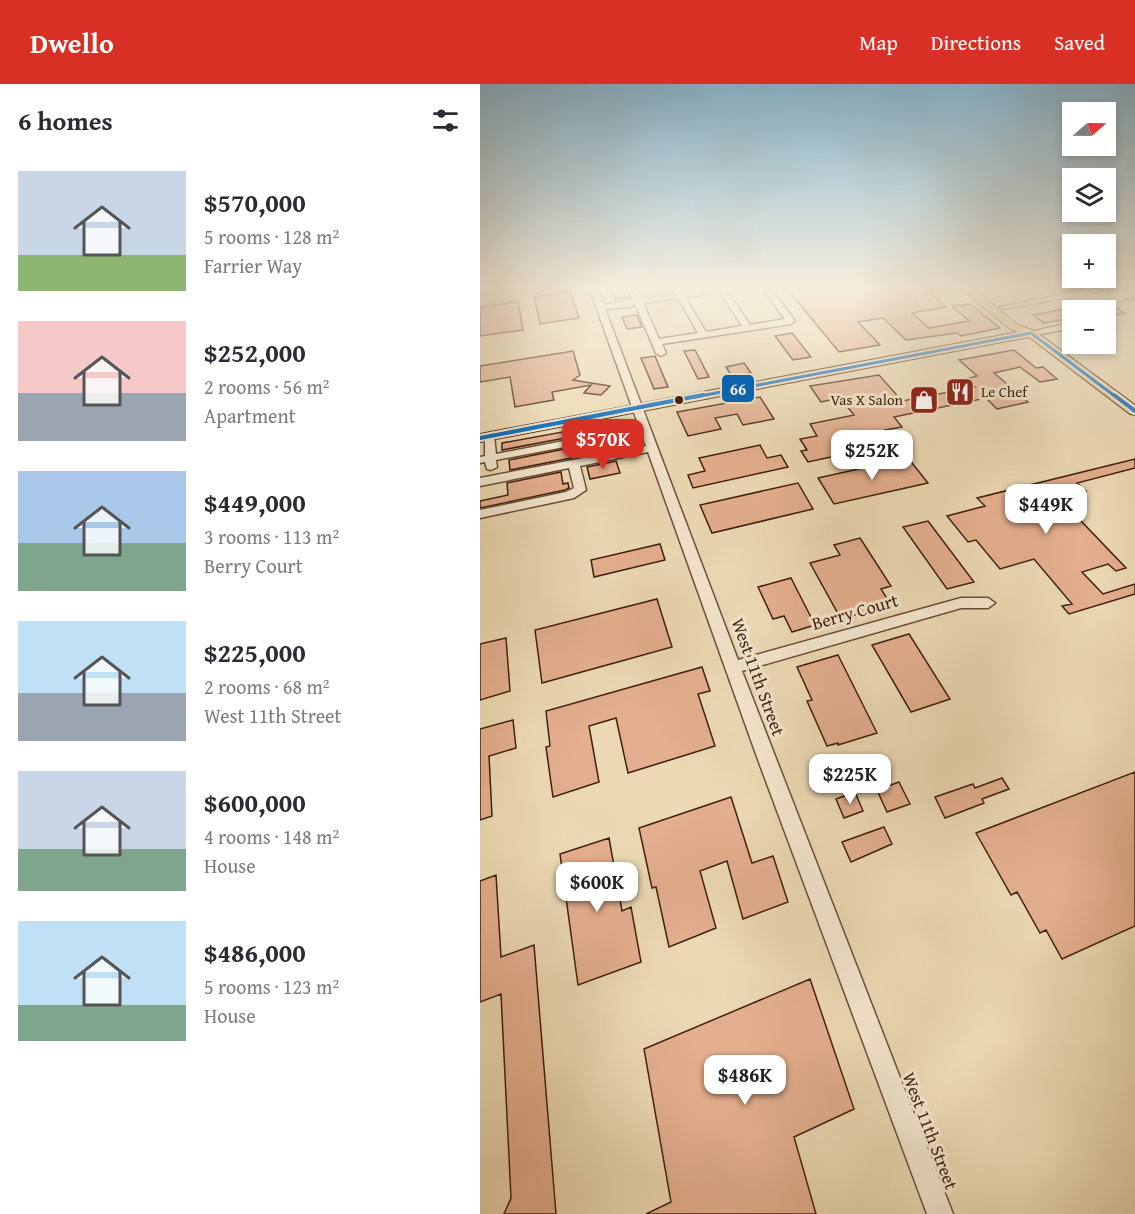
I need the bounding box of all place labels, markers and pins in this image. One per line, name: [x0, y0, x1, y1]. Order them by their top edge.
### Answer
restaurant icon: Le Chef: [944, 376, 976, 408]
place label: Le Chef: [981, 381, 1029, 402]
shop icon: Vas X Salon: [908, 384, 940, 416]
place label: Vas X Salon: [830, 389, 904, 410]
unlabelled marker: [673, 394, 685, 406]
pin: $570K: [561, 419, 645, 470]
pin: $252K: [830, 430, 914, 481]
pin: $449K: [1004, 484, 1088, 535]
pin: $225K: [808, 754, 892, 805]
pin: $600K: [555, 862, 639, 913]
pin: $486K: [703, 1055, 787, 1106]

